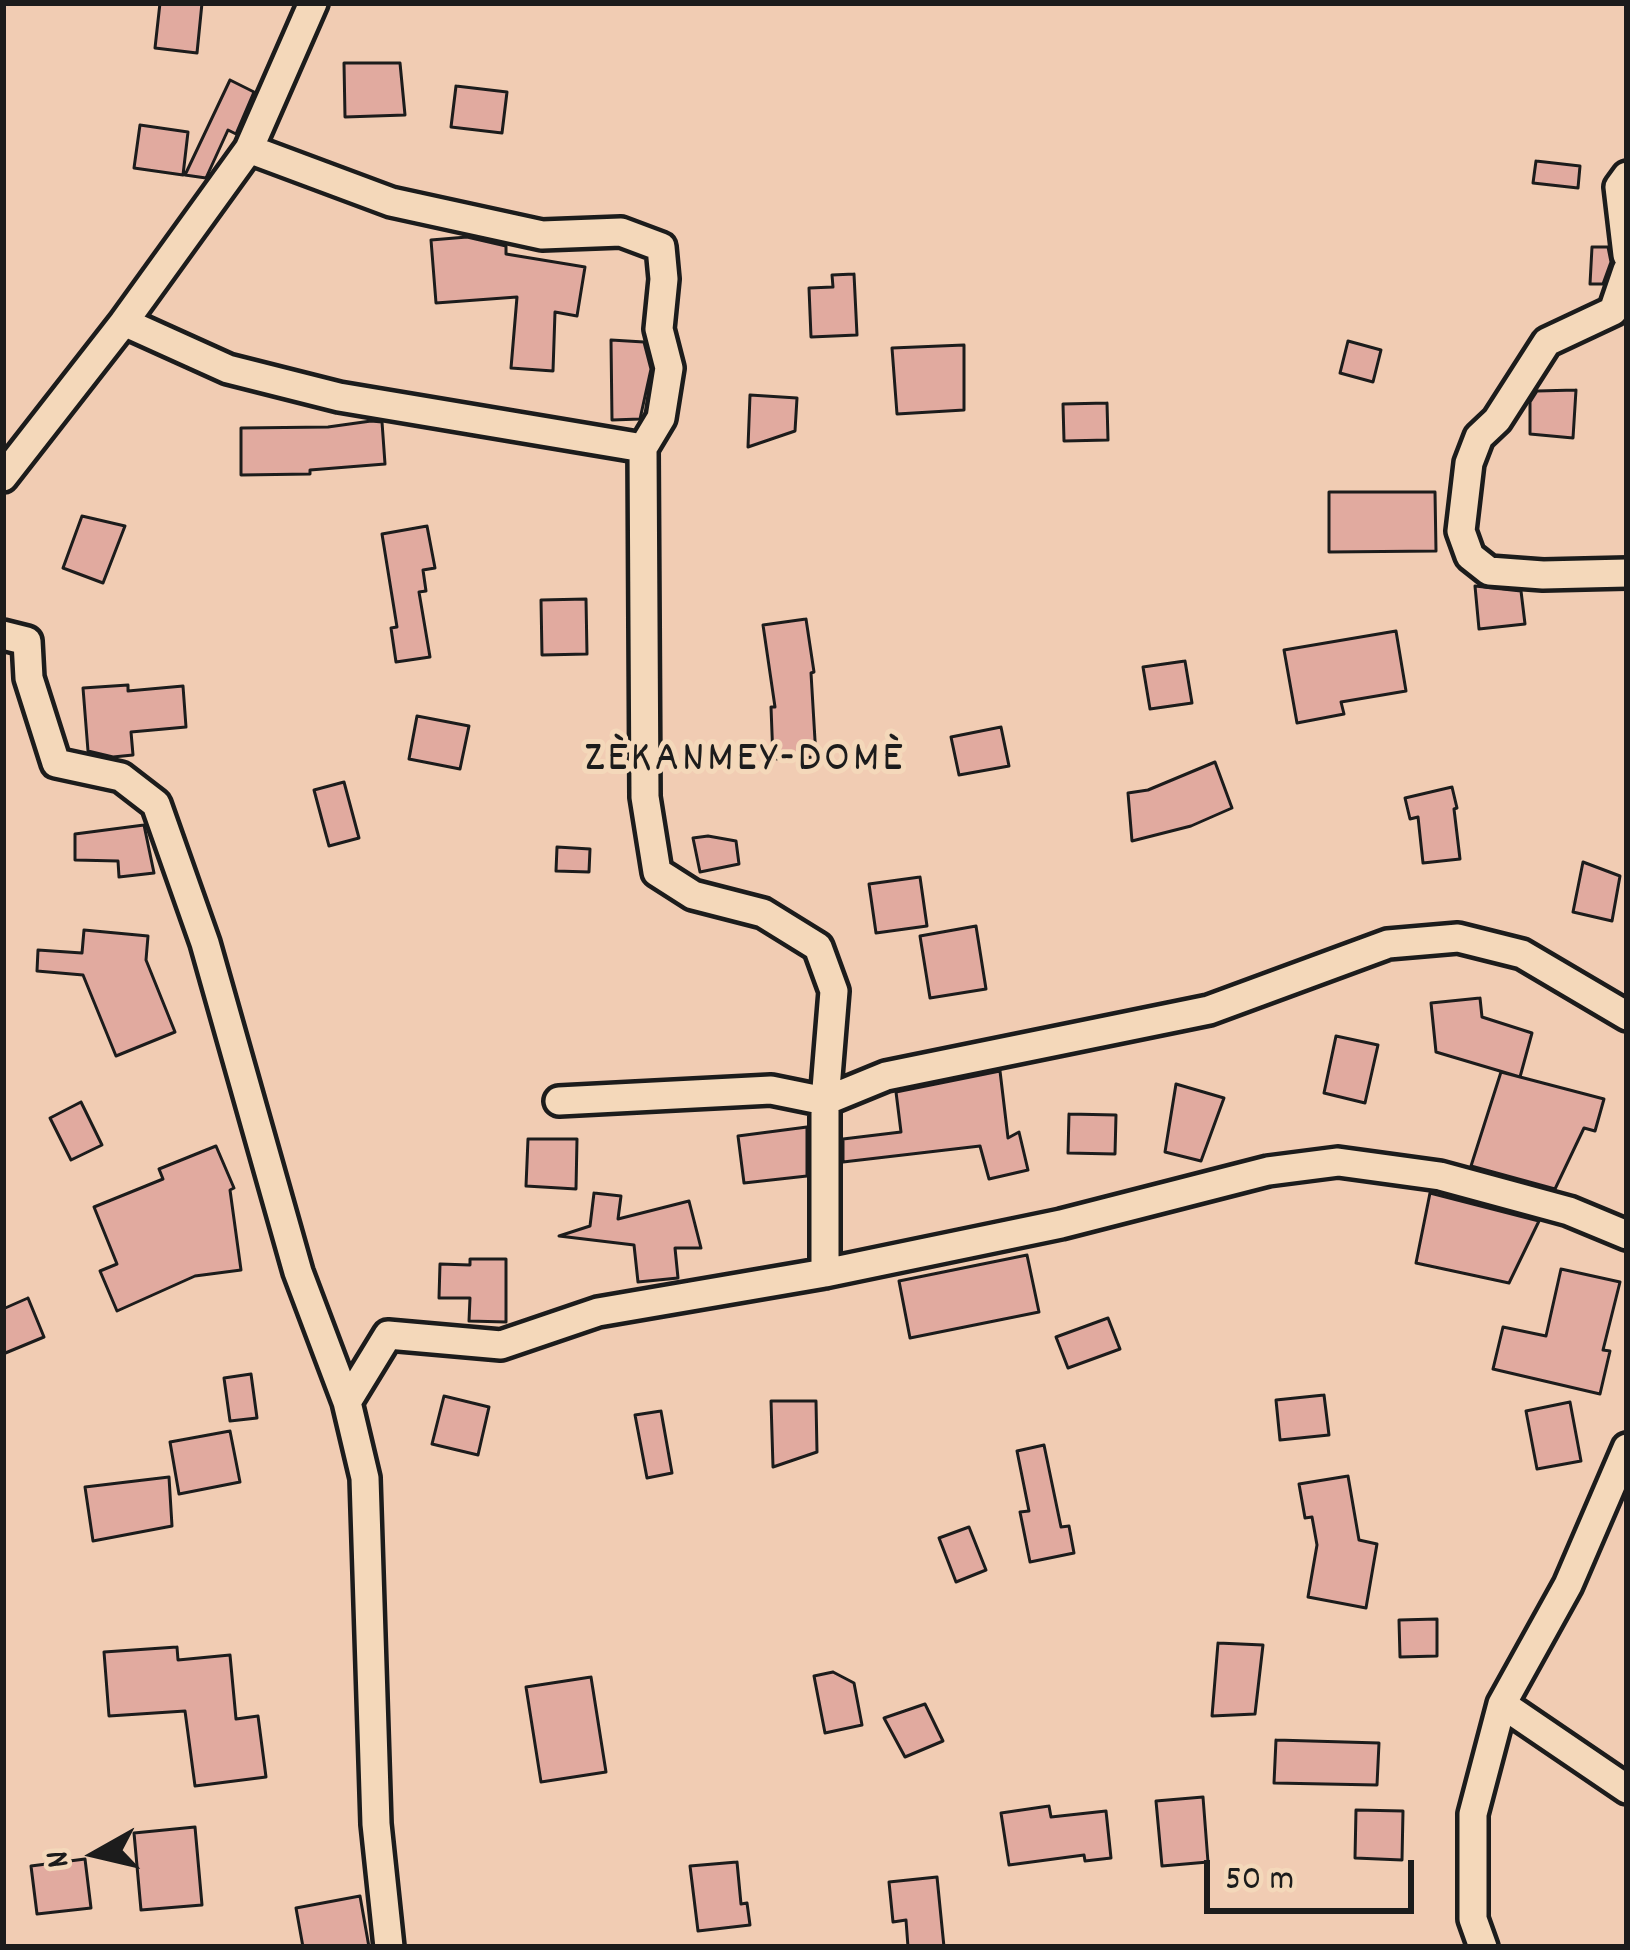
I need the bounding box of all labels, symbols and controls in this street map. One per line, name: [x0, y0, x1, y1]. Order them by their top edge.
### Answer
district label: ZÈKANMEY-DOMÈ: [584, 736, 906, 790]
north arrow: [36, 1794, 156, 1914]
scale bar: [1210, 1836, 1420, 1910]
text: N: [35, 1848, 84, 1870]
text: 50 m: [1225, 1855, 1294, 1907]

